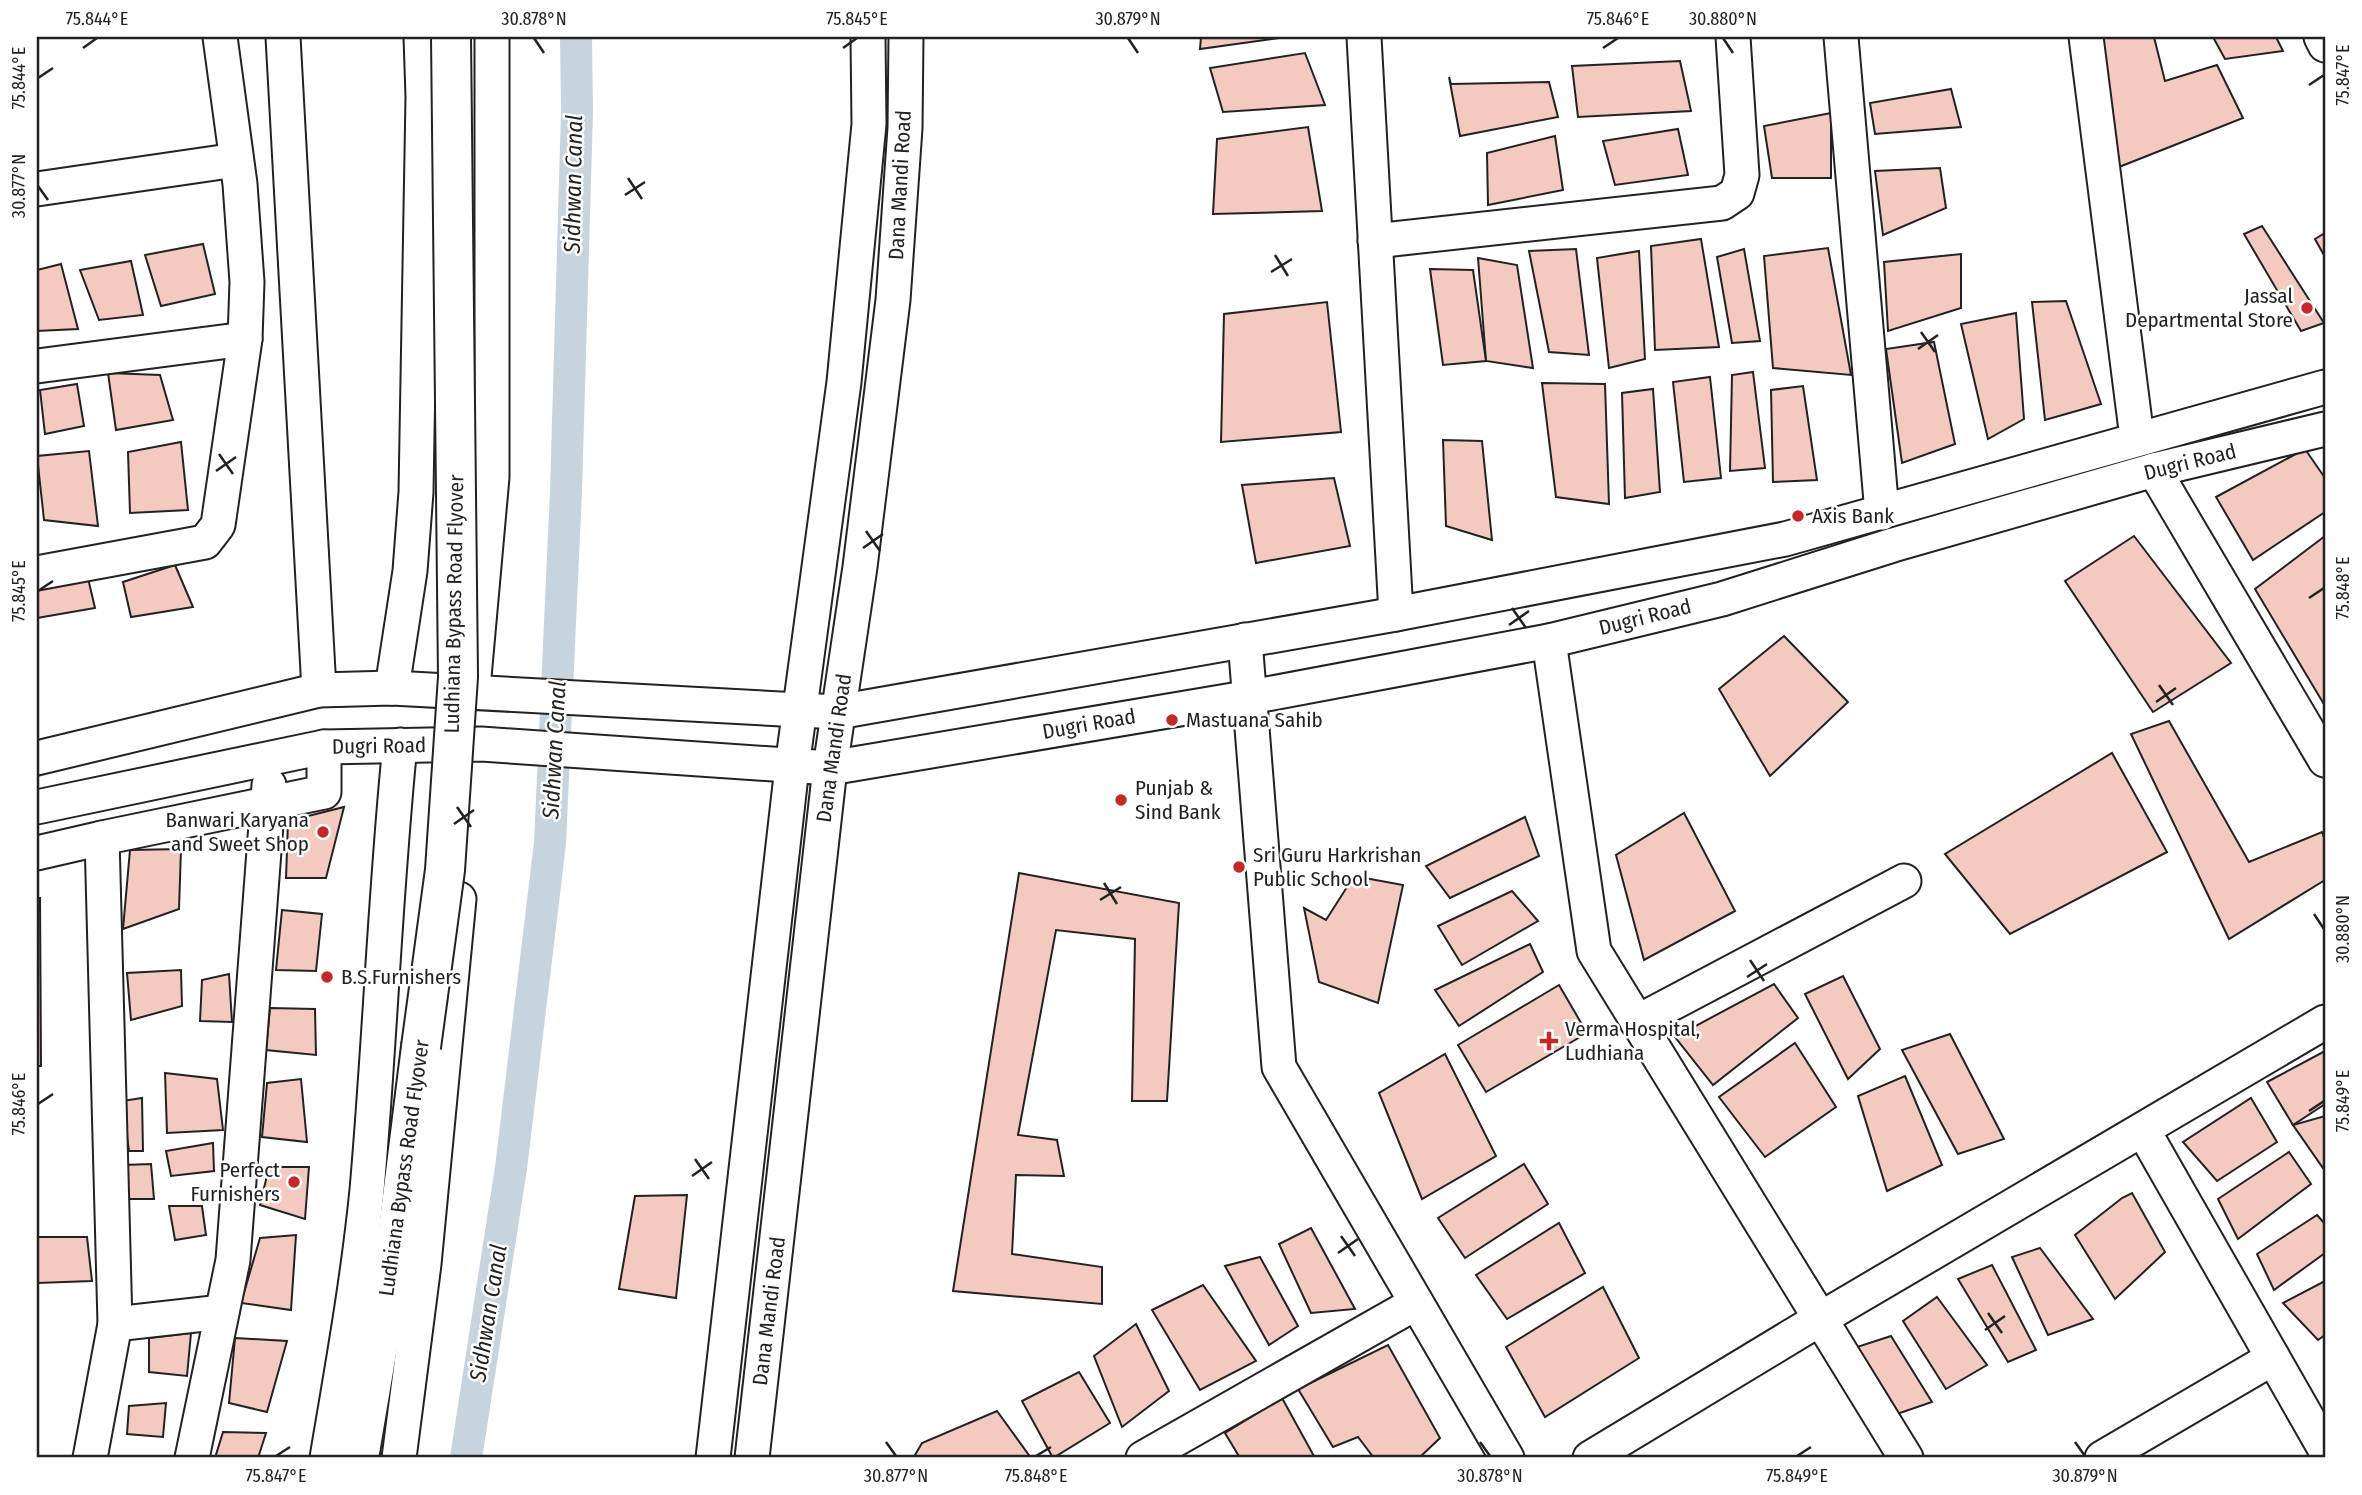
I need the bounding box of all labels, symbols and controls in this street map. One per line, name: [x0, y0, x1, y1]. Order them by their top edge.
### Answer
text: 75.844°E: [66, 8, 128, 30]
text: 30.878°N: [501, 8, 567, 30]
text: 75.845°E: [826, 8, 888, 30]
text: 30.879°N: [1095, 8, 1161, 30]
text: 75.846°E: [1587, 8, 1649, 30]
text: 30.880°N: [1689, 8, 1757, 30]
text: 75.847°E: [2332, 45, 2354, 105]
text: 75.844°E: [8, 47, 30, 109]
street label: Dana Mandi Road: [883, 109, 917, 261]
water label: Sidhwan Canal: [558, 115, 588, 254]
text: 30.877°N: [8, 154, 30, 218]
place label: Jassal Departmental Store: [2125, 283, 2293, 333]
marker: Jassal Departmental Store: [2299, 300, 2315, 316]
street label: Dugri Road: [2141, 438, 2239, 486]
street label: Ludhiana Bypass Road Flyover: [439, 474, 469, 734]
place label: Axis Bank: [1812, 503, 1894, 529]
marker: Axis Bank: [1790, 508, 1806, 524]
text: 75.848°E: [2332, 557, 2354, 619]
text: 75.845°E: [8, 560, 30, 622]
street label: Dugri Road: [1596, 593, 1694, 641]
street label: Dana Mandi Road: [811, 672, 857, 824]
water label: Sidhwan Canal: [536, 680, 572, 821]
street label: Dugri Road: [1040, 703, 1138, 745]
place label: Mastuana Sahib: [1186, 707, 1323, 733]
marker: Mastuana Sahib: [1164, 712, 1180, 728]
street label: Dugri Road: [332, 732, 426, 760]
place label: Punjab & Sind Bank: [1135, 775, 1221, 825]
marker: Punjab & Sind Bank: [1113, 792, 1129, 808]
place label: Banwari Karyana and Sweet Shop: [166, 807, 309, 857]
marker: Banwari Karyana and Sweet Shop: [315, 824, 331, 840]
place label: Sri Guru Harkrishan Public School: [1253, 842, 1421, 892]
marker: Sri Guru Harkrishan Public School: [1231, 859, 1247, 875]
text: 30.880°N: [2332, 895, 2354, 963]
place label: B.S.Furnishers: [341, 964, 461, 990]
marker: B.S.Furnishers: [319, 969, 335, 985]
place label: Verma Hospital, Ludhiana: [1565, 1016, 1700, 1066]
marker: Verma Hospital, Ludhiana: [1539, 1031, 1559, 1051]
street label: Ludhiana Bypass Road Flyover: [373, 1037, 435, 1298]
text: 75.849°E: [2332, 1070, 2354, 1132]
text: 75.846°E: [8, 1073, 30, 1135]
place label: Perfect Furnishers: [190, 1157, 280, 1207]
marker: Perfect Furnishers: [286, 1174, 302, 1190]
street label: Dana Mandi Road: [747, 1235, 791, 1387]
water label: Sidhwan Canal: [463, 1242, 513, 1385]
text: 75.847°E: [246, 1465, 306, 1487]
text: 30.877°N: [864, 1465, 928, 1487]
text: 75.848°E: [1005, 1465, 1067, 1487]
text: 30.878°N: [1457, 1465, 1523, 1487]
text: 75.849°E: [1766, 1465, 1828, 1487]
text: 30.879°N: [2052, 1465, 2118, 1487]

